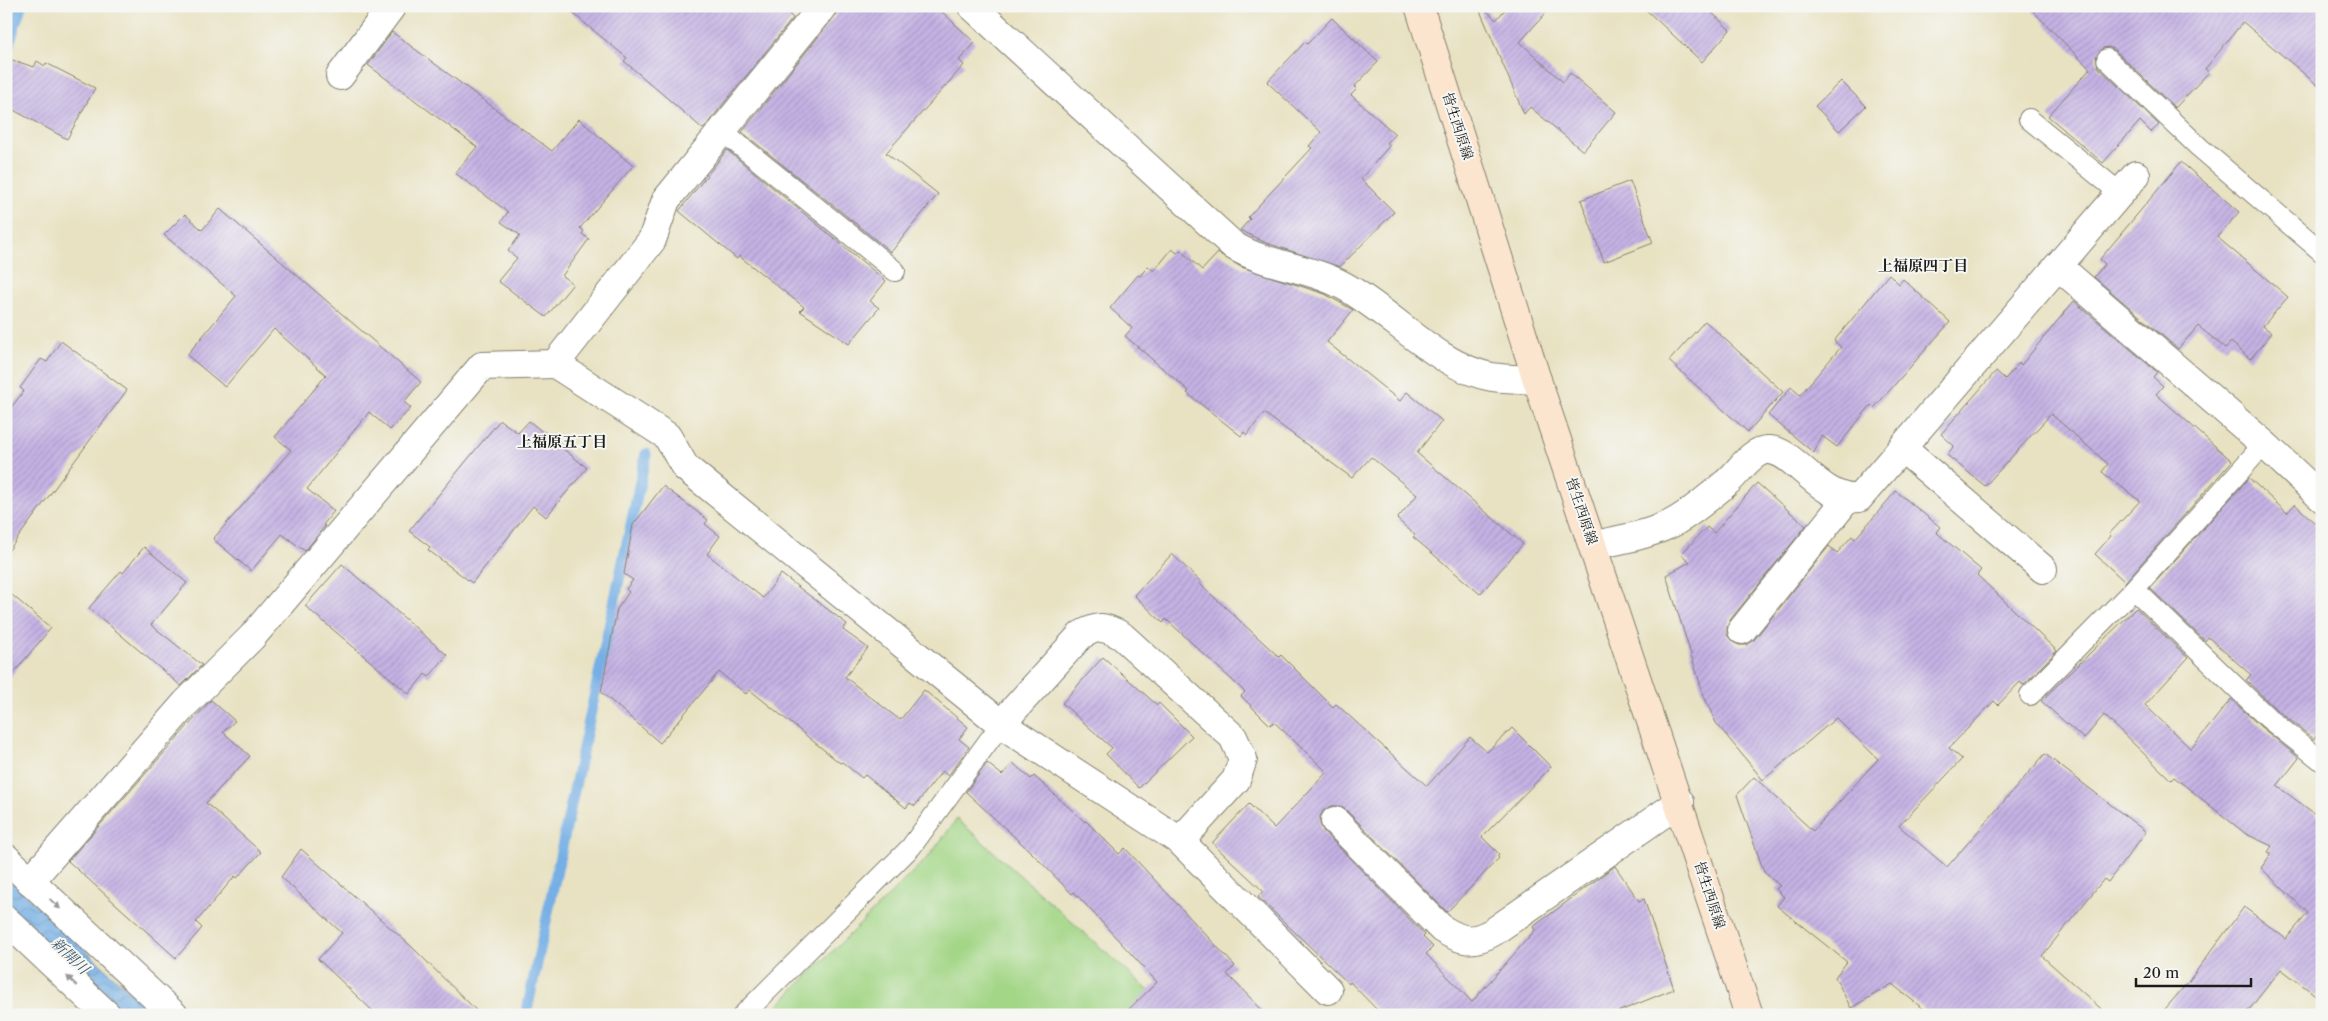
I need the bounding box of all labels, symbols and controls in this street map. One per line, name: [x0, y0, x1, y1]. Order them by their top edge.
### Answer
street label: 皆生西原線: [1439, 90, 1477, 162]
district label: 上福原四丁目: [1878, 256, 1968, 275]
district label: 上福原五丁目: [517, 432, 607, 451]
street label: 皆生西原線: [1562, 475, 1602, 547]
street label: 皆生西原線: [1691, 859, 1729, 931]
one-way arrow: [48, 898, 61, 909]
water label: 新開川: [47, 933, 95, 979]
scale bar: [2136, 956, 2250, 988]
text: 20 m: [2143, 963, 2179, 982]
one-way arrow: [66, 975, 78, 987]

